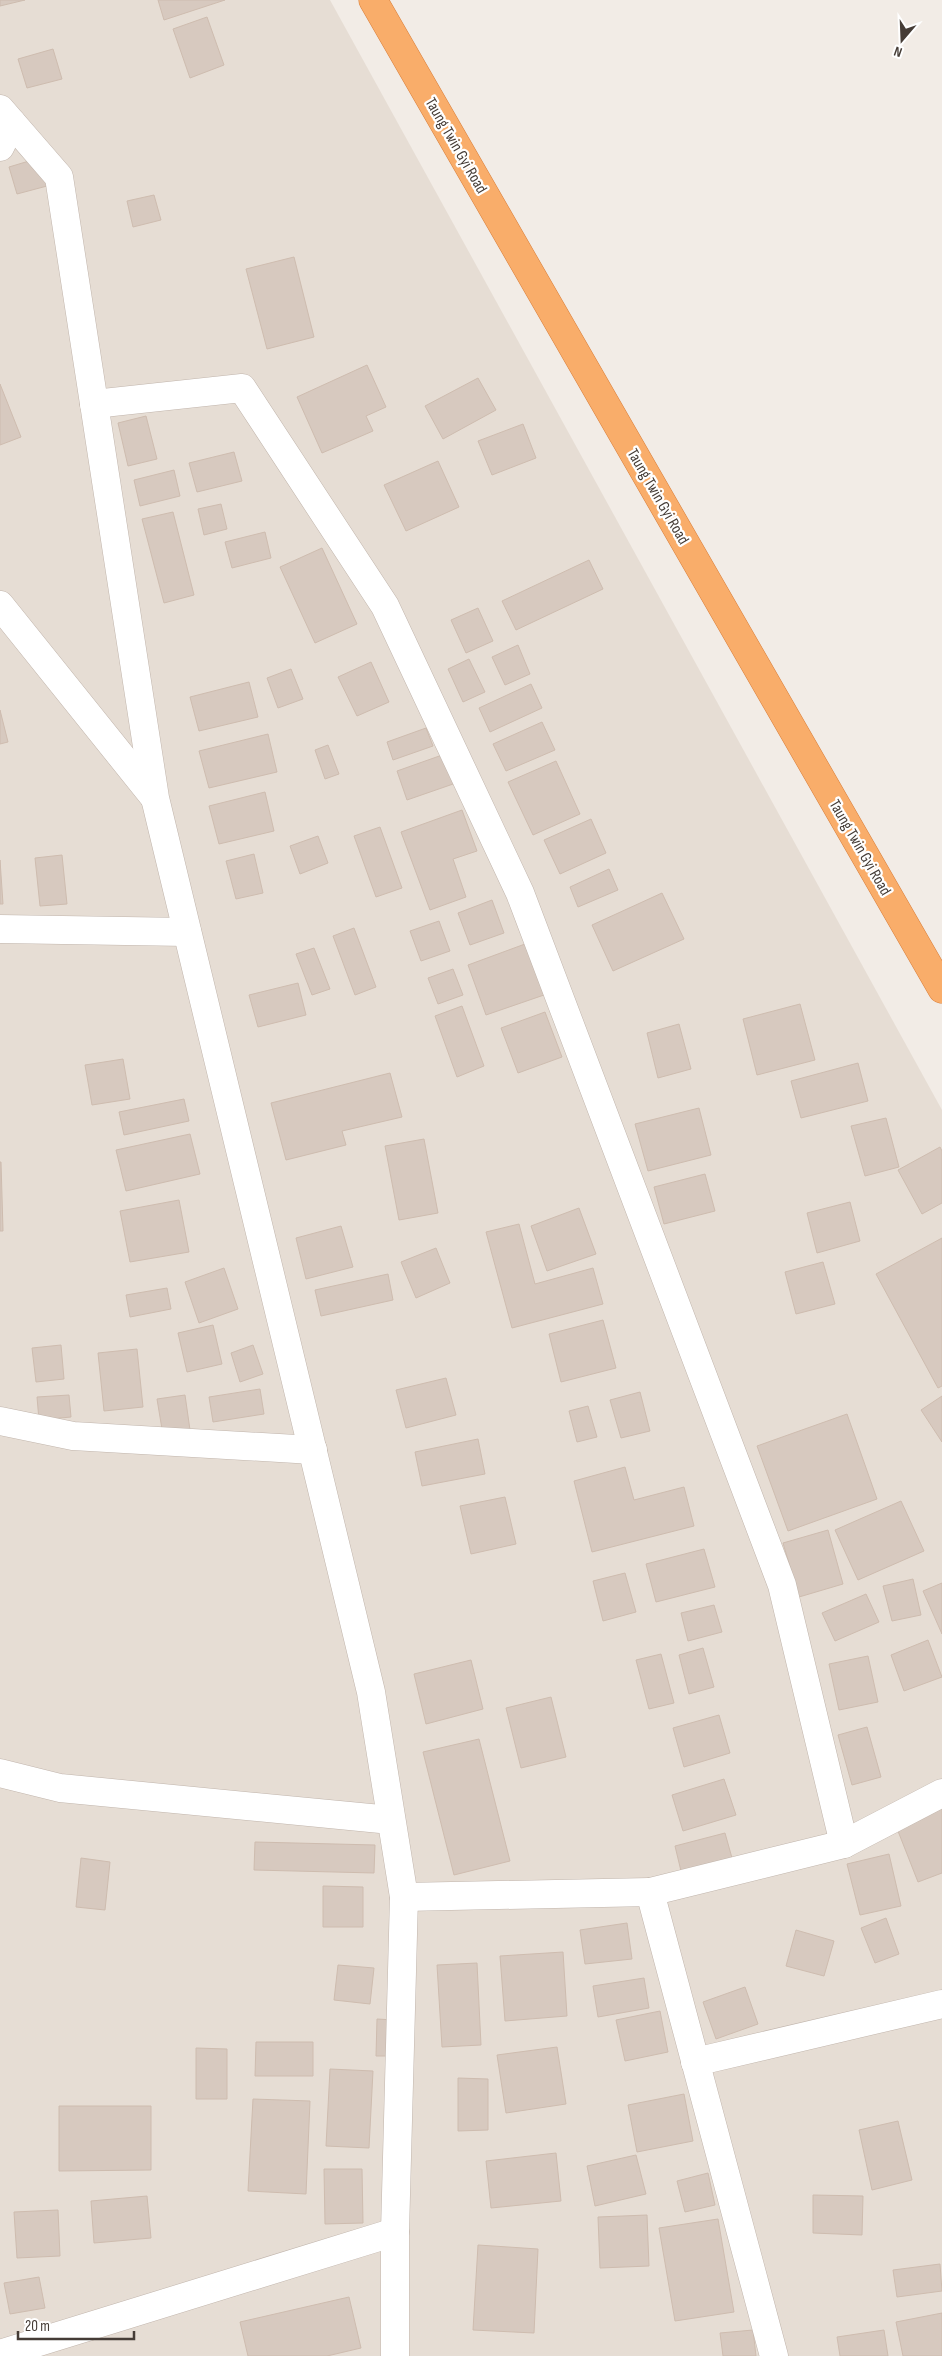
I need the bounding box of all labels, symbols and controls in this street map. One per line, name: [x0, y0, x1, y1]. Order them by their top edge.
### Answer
north arrow: [877, 15, 927, 65]
text: N: [892, 43, 904, 61]
street label: Taung Twin Gyi Road: [421, 95, 491, 197]
street label: Taung Twin Gyi Road: [623, 446, 693, 548]
street label: Taung Twin Gyi Road: [825, 797, 895, 899]
scale bar: [18, 2308, 134, 2340]
text: 20 m: [25, 2317, 50, 2336]

